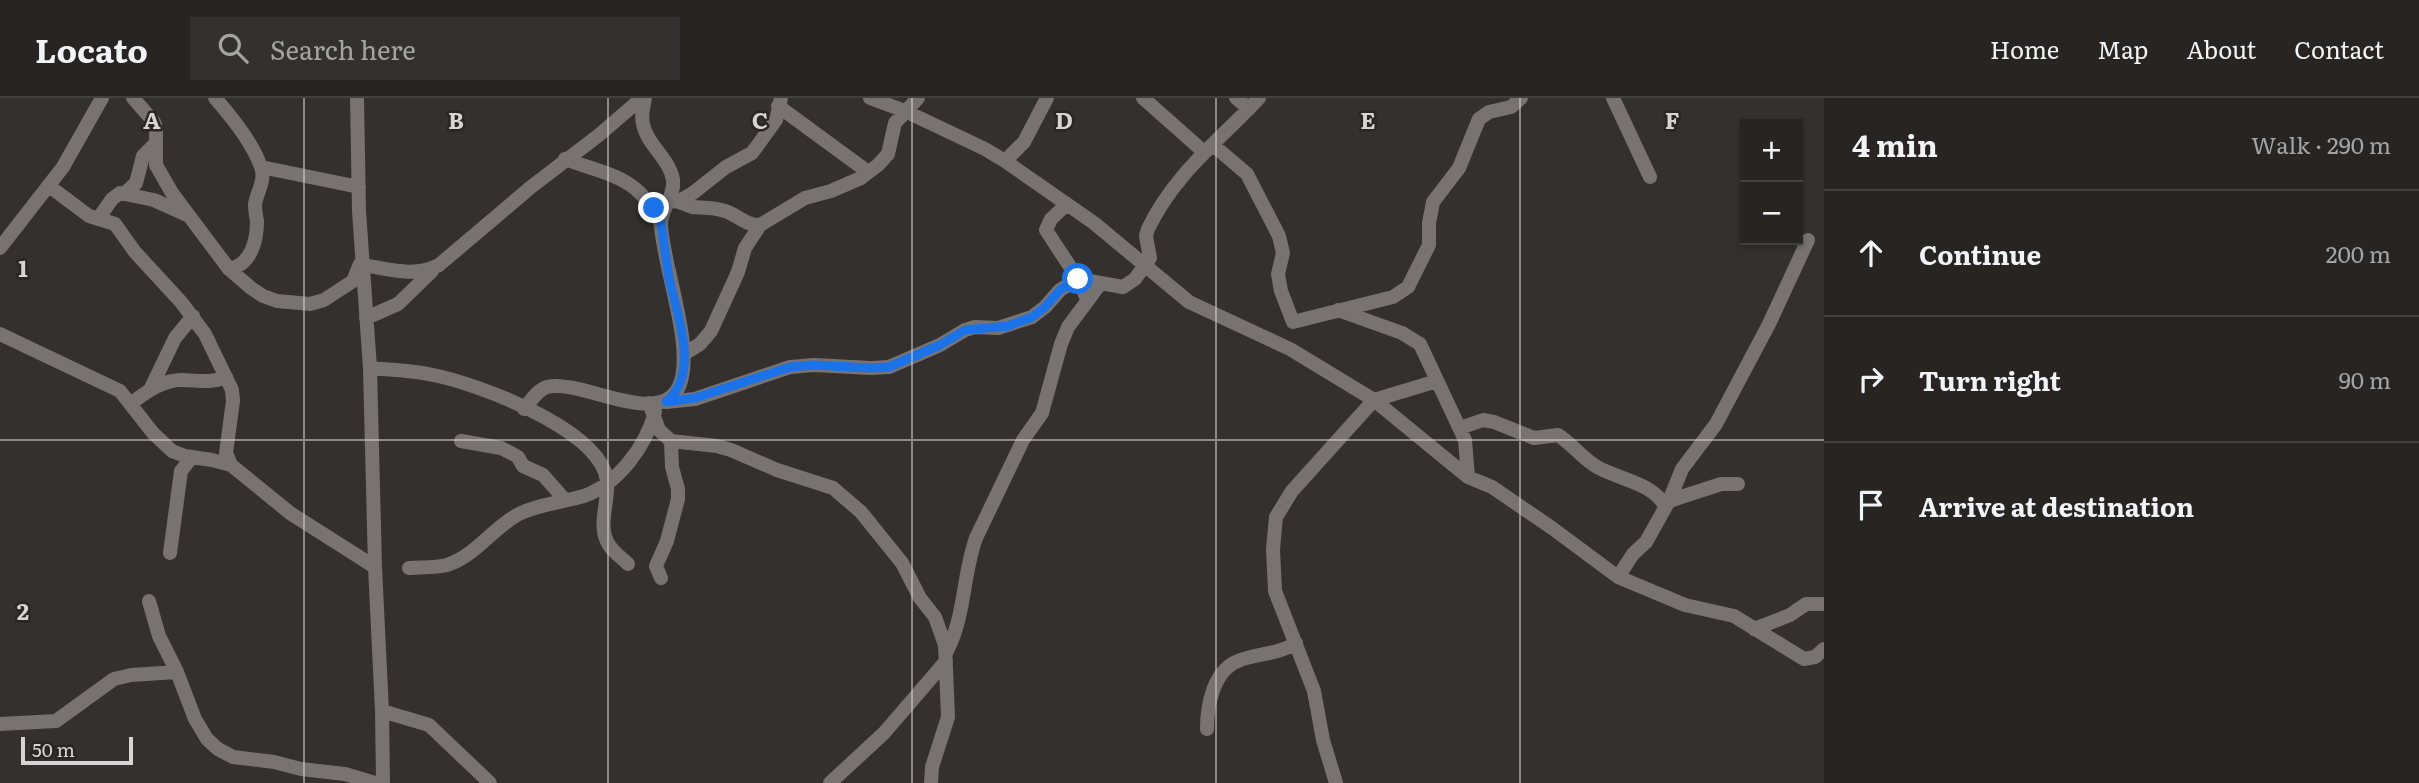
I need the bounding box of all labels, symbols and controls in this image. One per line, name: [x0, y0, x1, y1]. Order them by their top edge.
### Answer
search box: [190, 17, 680, 80]
text: Locato: [35, 24, 148, 73]
icon: search: [214, 29, 252, 67]
text: Search here: [270, 29, 416, 68]
text: Home: [1990, 31, 2059, 66]
text: Map: [2097, 31, 2148, 66]
text: About: [2186, 31, 2256, 66]
text: Contact: [2294, 31, 2384, 66]
text: A: [143, 102, 161, 136]
text: B: [448, 102, 464, 136]
text: C: [752, 102, 768, 136]
text: D: [1055, 102, 1073, 136]
text: E: [1360, 102, 1376, 136]
text: F: [1665, 102, 1680, 136]
map controls: [1740, 119, 1803, 245]
button: +: [1740, 119, 1803, 182]
text: 4 min: [1852, 122, 1938, 166]
text: Walk · 290 m: [2251, 127, 2391, 161]
button: −: [1740, 182, 1803, 245]
route end: [638, 192, 669, 223]
icon: ahead: [1852, 234, 1890, 272]
text: Continue: [1919, 234, 2041, 273]
text: 200 m: [2326, 236, 2391, 270]
text: 1: [18, 250, 28, 284]
route start: [1062, 263, 1093, 294]
icon: right: [1852, 360, 1890, 398]
text: Turn right: [1919, 360, 2061, 399]
text: 90 m: [2339, 362, 2391, 396]
icon: arrive: [1852, 486, 1890, 524]
text: Arrive at destination: [1919, 486, 2194, 525]
text: 2: [17, 593, 29, 627]
scale bar: [21, 734, 133, 766]
text: 50 m: [32, 735, 75, 763]

